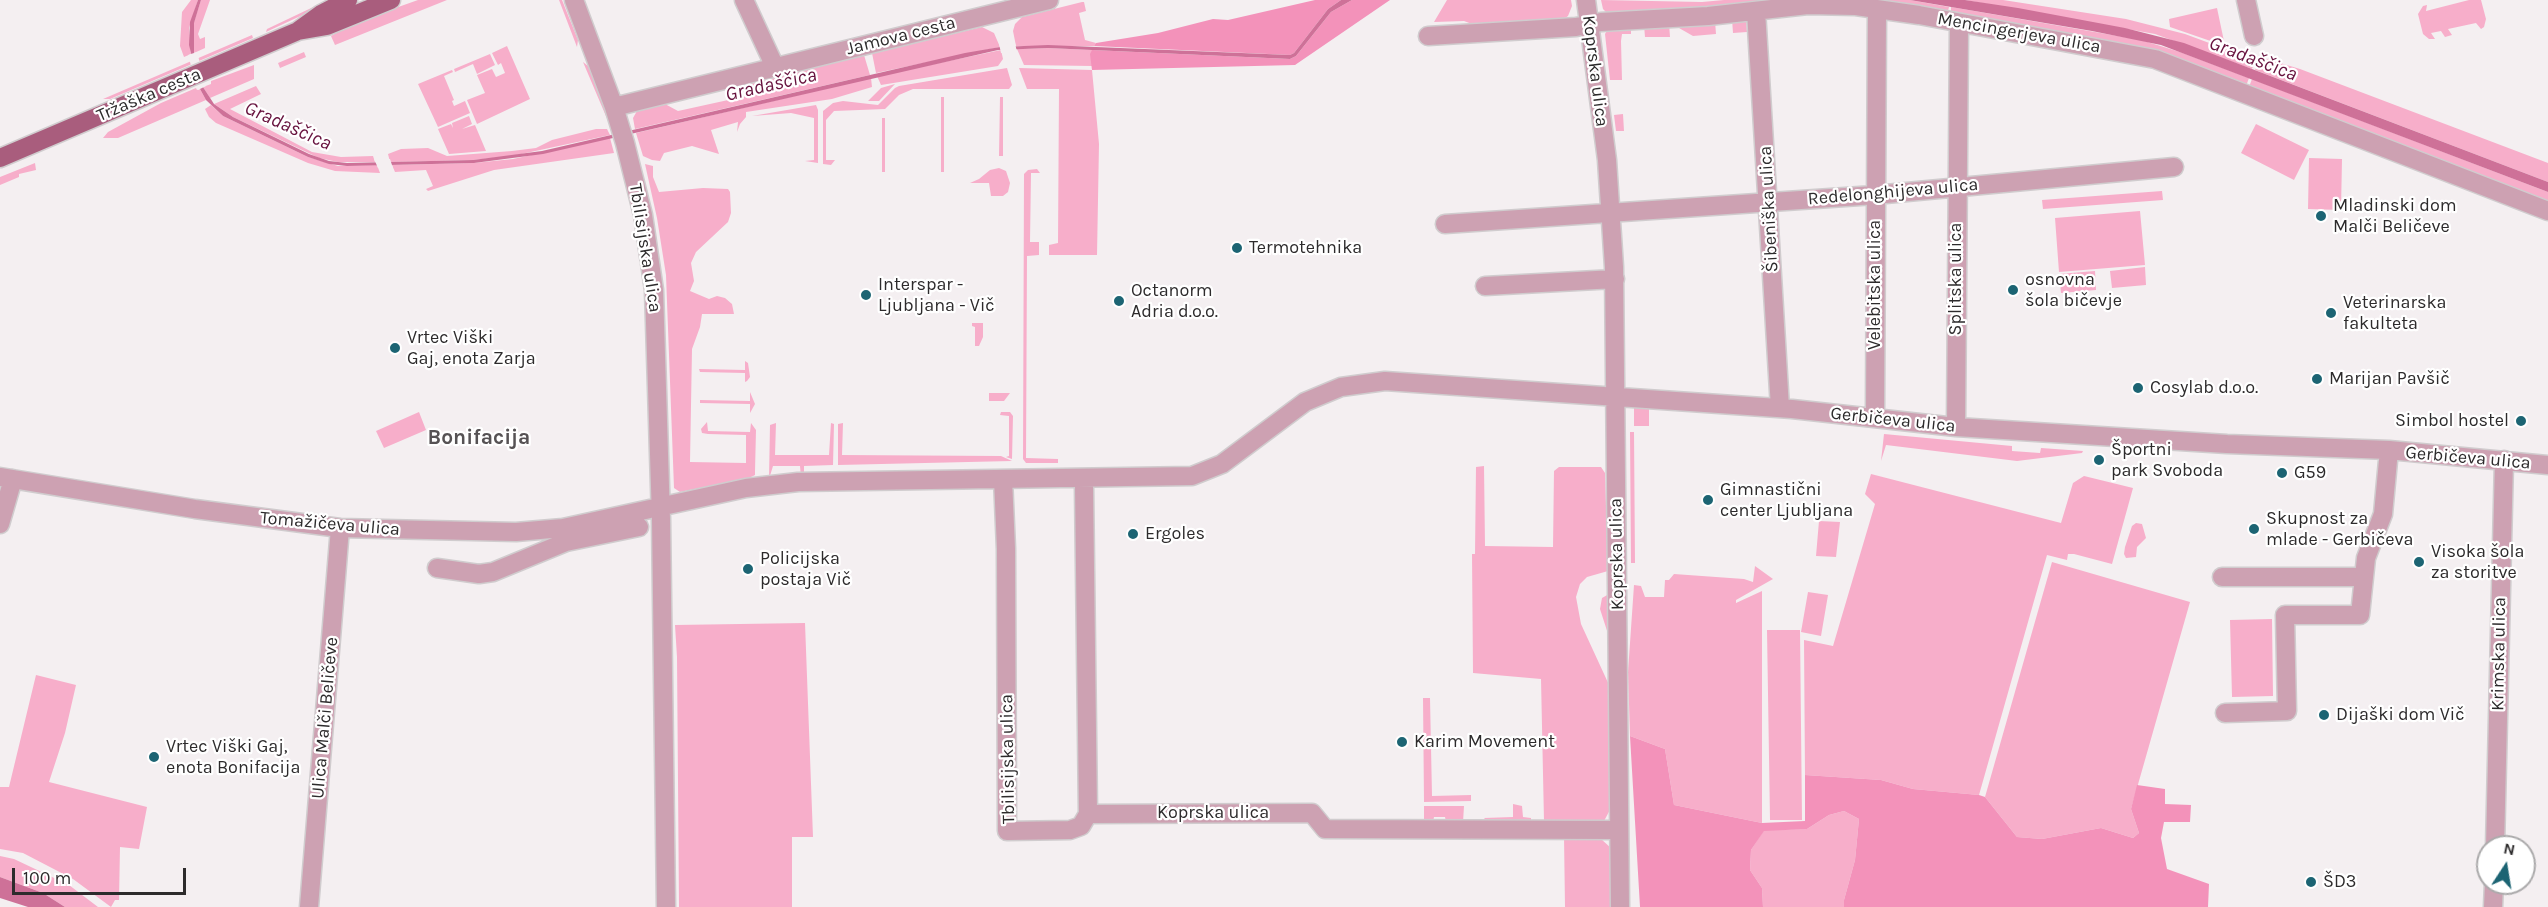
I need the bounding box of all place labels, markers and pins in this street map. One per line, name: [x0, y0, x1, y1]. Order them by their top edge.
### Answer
place label: Mladinski dom Malči Beličeve: [2333, 195, 2457, 238]
marker: Mladinski dom Malči Beličeve: [2314, 209, 2328, 223]
place label: Termotehnika: [1249, 237, 1362, 259]
marker: Termotehnika: [1230, 241, 1244, 255]
place label: osnovna šola bičevje: [2025, 269, 2122, 312]
place label: Interspar - Ljubljana - Vič: [878, 274, 995, 316]
place label: Octanorm Adria d.o.o.: [1131, 280, 1218, 322]
marker: osnovna šola bičevje: [2006, 283, 2020, 297]
marker: Interspar - Ljubljana - Vič: [859, 288, 873, 302]
place label: Veterinarska fakulteta: [2343, 292, 2446, 334]
marker: Octanorm Adria d.o.o.: [1112, 294, 1126, 308]
marker: Veterinarska fakulteta: [2324, 306, 2338, 320]
place label: Vrtec Viški Gaj, enota Zarja: [407, 327, 536, 370]
marker: Vrtec Viški Gaj, enota Zarja: [388, 341, 402, 355]
place label: Marijan Pavšič: [2329, 368, 2450, 390]
marker: Marijan Pavšič: [2310, 372, 2324, 386]
place label: Cosylab d.o.o.: [2150, 377, 2258, 399]
marker: Cosylab d.o.o.: [2131, 381, 2145, 395]
place label: Simbol hostel: [2395, 410, 2509, 432]
marker: Simbol hostel: [2514, 414, 2528, 428]
place label: Športni park Svoboda: [2111, 439, 2223, 482]
marker: Športni park Svoboda: [2092, 453, 2106, 467]
place label: G59: [2294, 462, 2326, 484]
marker: G59: [2275, 466, 2289, 480]
place label: Gimnastični center Ljubljana: [1720, 479, 1853, 522]
marker: Gimnastični center Ljubljana: [1701, 493, 1715, 507]
place label: Skupnost za mlade - Gerbičeva: [2266, 508, 2413, 550]
marker: Skupnost za mlade - Gerbičeva: [2247, 522, 2261, 536]
place label: Ergoles: [1145, 523, 1205, 545]
marker: Ergoles: [1126, 527, 1140, 541]
place label: Visoka šola za storitve: [2431, 541, 2524, 584]
place label: Policijska postaja Vič: [760, 548, 851, 590]
marker: Visoka šola za storitve: [2412, 555, 2426, 569]
marker: Policijska postaja Vič: [741, 562, 755, 576]
place label: Dijaški dom Vič: [2336, 704, 2464, 726]
marker: Dijaški dom Vič: [2317, 708, 2331, 722]
place label: Karim Movement: [1414, 731, 1555, 753]
marker: Karim Movement: [1395, 735, 1409, 749]
place label: Vrtec Viški Gaj, enota Bonifacija: [166, 736, 300, 778]
marker: Vrtec Viški Gaj, enota Bonifacija: [147, 750, 161, 764]
place label: ŠD3: [2323, 871, 2356, 893]
marker: ŠD3: [2304, 875, 2318, 889]

